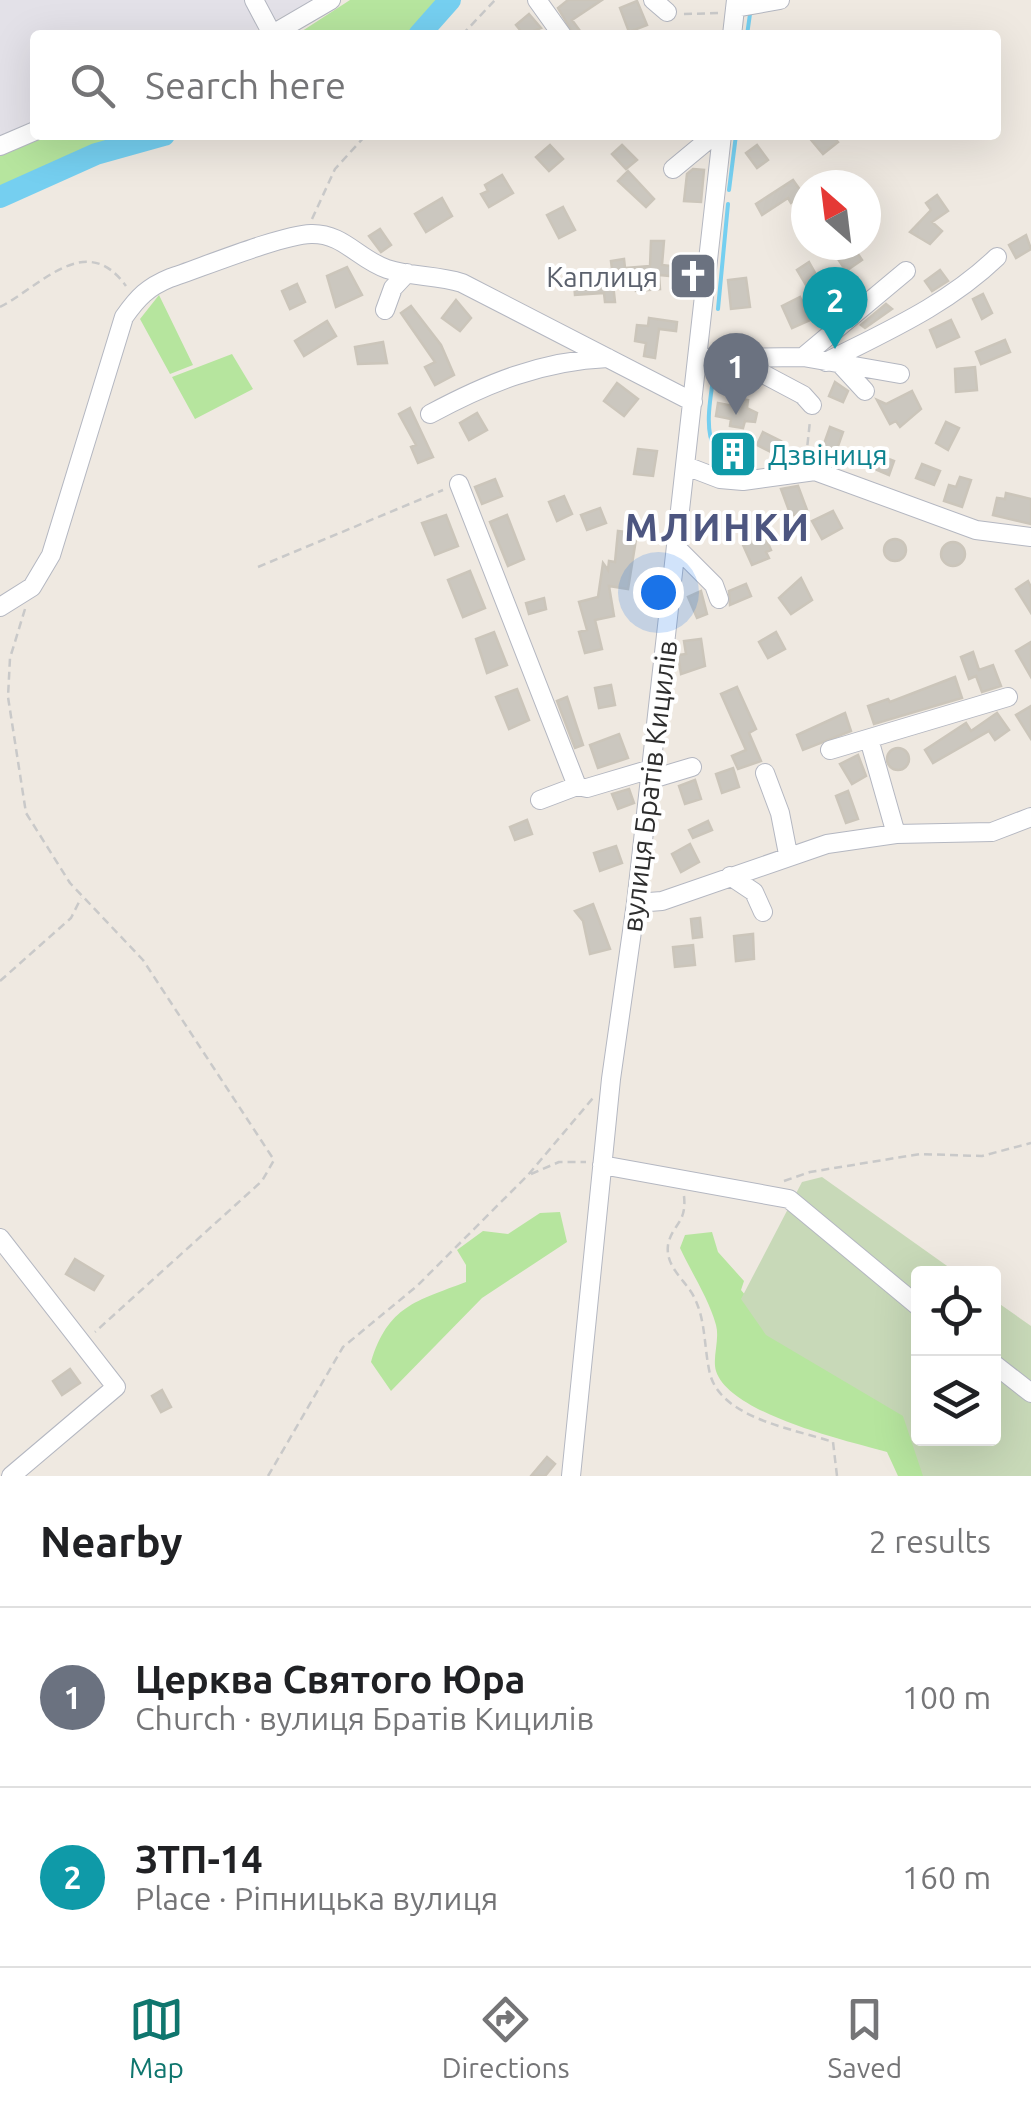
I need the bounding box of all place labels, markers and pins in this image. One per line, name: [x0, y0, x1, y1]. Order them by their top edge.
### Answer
church icon: Каплиця: [667, 250, 719, 302]
place label: Каплиця: [546, 261, 658, 292]
pin: 2: [802, 266, 868, 349]
pin: 1: [704, 332, 768, 415]
building icon: Дзвіниця: [707, 428, 759, 480]
place label: Дзвіниця: [768, 439, 887, 470]

